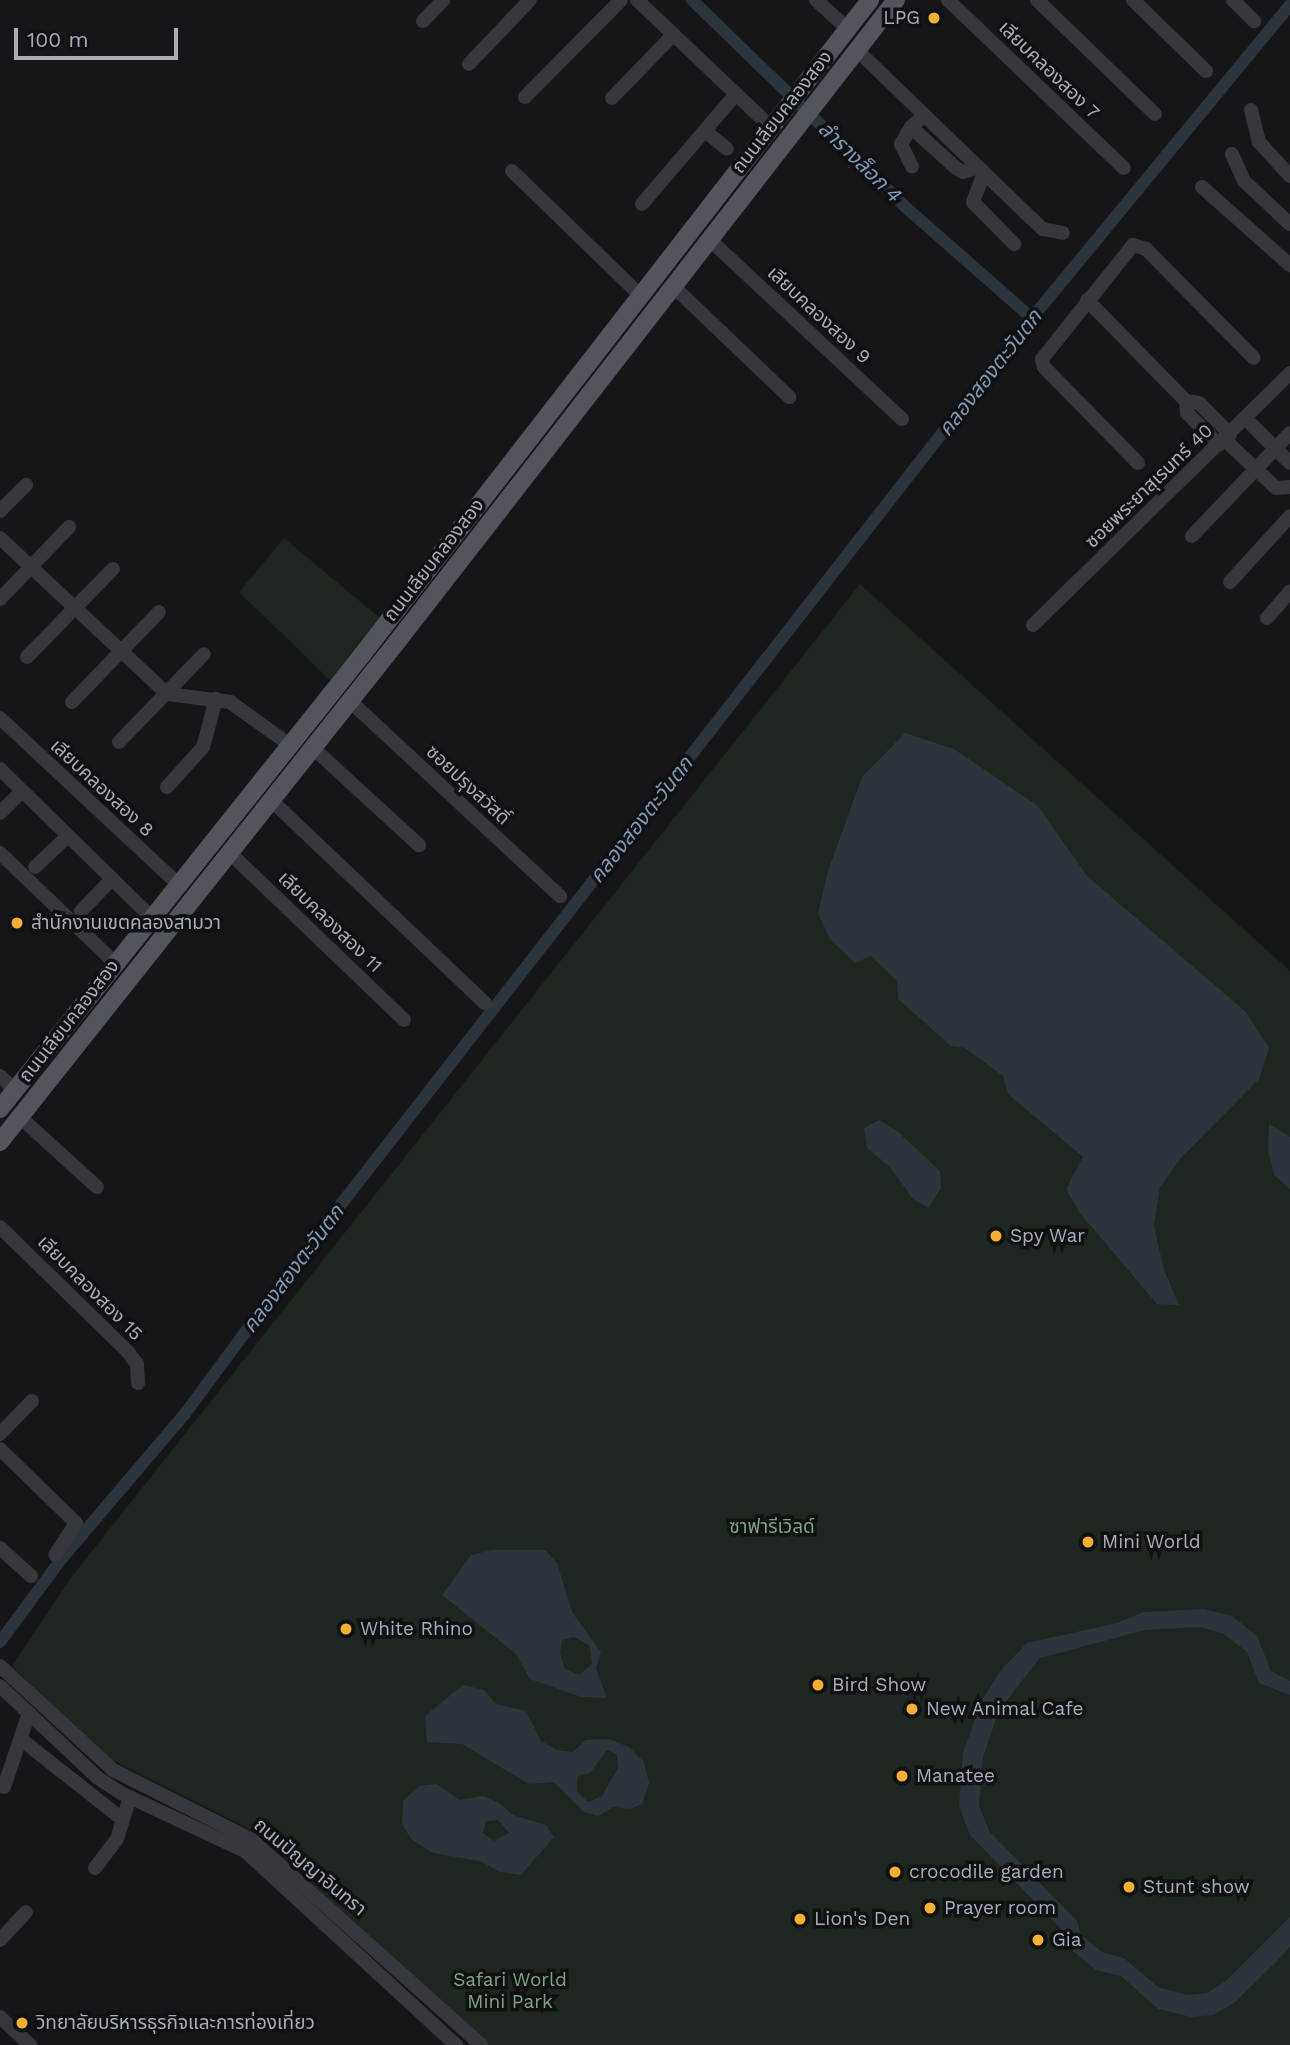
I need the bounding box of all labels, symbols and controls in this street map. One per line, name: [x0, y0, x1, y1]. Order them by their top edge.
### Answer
place label: LPG: [883, 7, 920, 29]
marker: LPG: [926, 10, 942, 26]
scale bar: [18, 14, 182, 58]
street label: เลียบคลองสอง 7: [994, 16, 1104, 124]
text: 100 m: [27, 27, 89, 52]
street label: ถนนเลียบคลองสอง: [727, 46, 837, 178]
water label: ลำรางล็อก 4: [813, 116, 907, 208]
street label: เลียบคลองสอง 9: [763, 261, 875, 369]
water label: คลองสองตะวันตก: [933, 305, 1047, 441]
street label: ซอยพระยาสุเรนทร์ 40: [1080, 419, 1218, 553]
street label: ถนนเลียบคลองสอง: [379, 494, 489, 626]
street label: เลียบคลองสอง 8: [46, 734, 158, 842]
street label: ซอยปรุงสวัสดิ์: [421, 740, 515, 830]
water label: คลองสองตะวันตก: [584, 752, 698, 888]
street label: เลียบคลองสอง 11: [273, 867, 387, 977]
place label: สำนักงานเขตคลองสามวา: [31, 912, 221, 934]
marker: สำนักงานเขตคลองสามวา: [9, 915, 25, 931]
street label: ถนนเลียบคลองสอง: [14, 955, 124, 1087]
water label: คลองสองตะวันตก: [237, 1200, 349, 1338]
place label: Spy War: [1010, 1225, 1086, 1247]
marker: Spy War: [988, 1228, 1004, 1244]
street label: เลียบคลองสอง 15: [33, 1231, 147, 1345]
park label: ซาฟารีเวิลด์: [729, 1516, 815, 1538]
place label: Mini World: [1102, 1531, 1201, 1553]
marker: Mini World: [1080, 1534, 1096, 1550]
place label: White Rhino: [360, 1618, 473, 1640]
marker: White Rhino: [338, 1621, 354, 1637]
place label: Bird Show: [832, 1674, 926, 1696]
marker: Bird Show: [810, 1677, 826, 1693]
place label: New Animal Cafe: [926, 1698, 1085, 1720]
marker: New Animal Cafe: [904, 1701, 920, 1717]
place label: Manatee: [916, 1765, 995, 1787]
marker: Manatee: [894, 1768, 910, 1784]
street label: ถนนปัญญาอินทรา: [249, 1813, 371, 1921]
place label: crocodile garden: [909, 1861, 1064, 1883]
marker: crocodile garden: [887, 1864, 903, 1880]
place label: Stunt show: [1143, 1876, 1250, 1898]
marker: Stunt show: [1121, 1879, 1137, 1895]
place label: Prayer room: [944, 1897, 1057, 1919]
marker: Prayer room: [922, 1900, 938, 1916]
place label: Lion's Den: [814, 1908, 910, 1930]
marker: Lion's Den: [792, 1911, 808, 1927]
place label: Gia: [1052, 1929, 1082, 1951]
marker: Gia: [1030, 1932, 1046, 1948]
park label: Safari World Mini Park: [453, 1969, 567, 2013]
place label: วิทยาลัยบริหารธุรกิจและการท่องเที่ยว: [36, 2012, 315, 2034]
marker: วิทยาลัยบริหารธุรกิจและการท่องเที่ยว: [14, 2015, 30, 2031]

